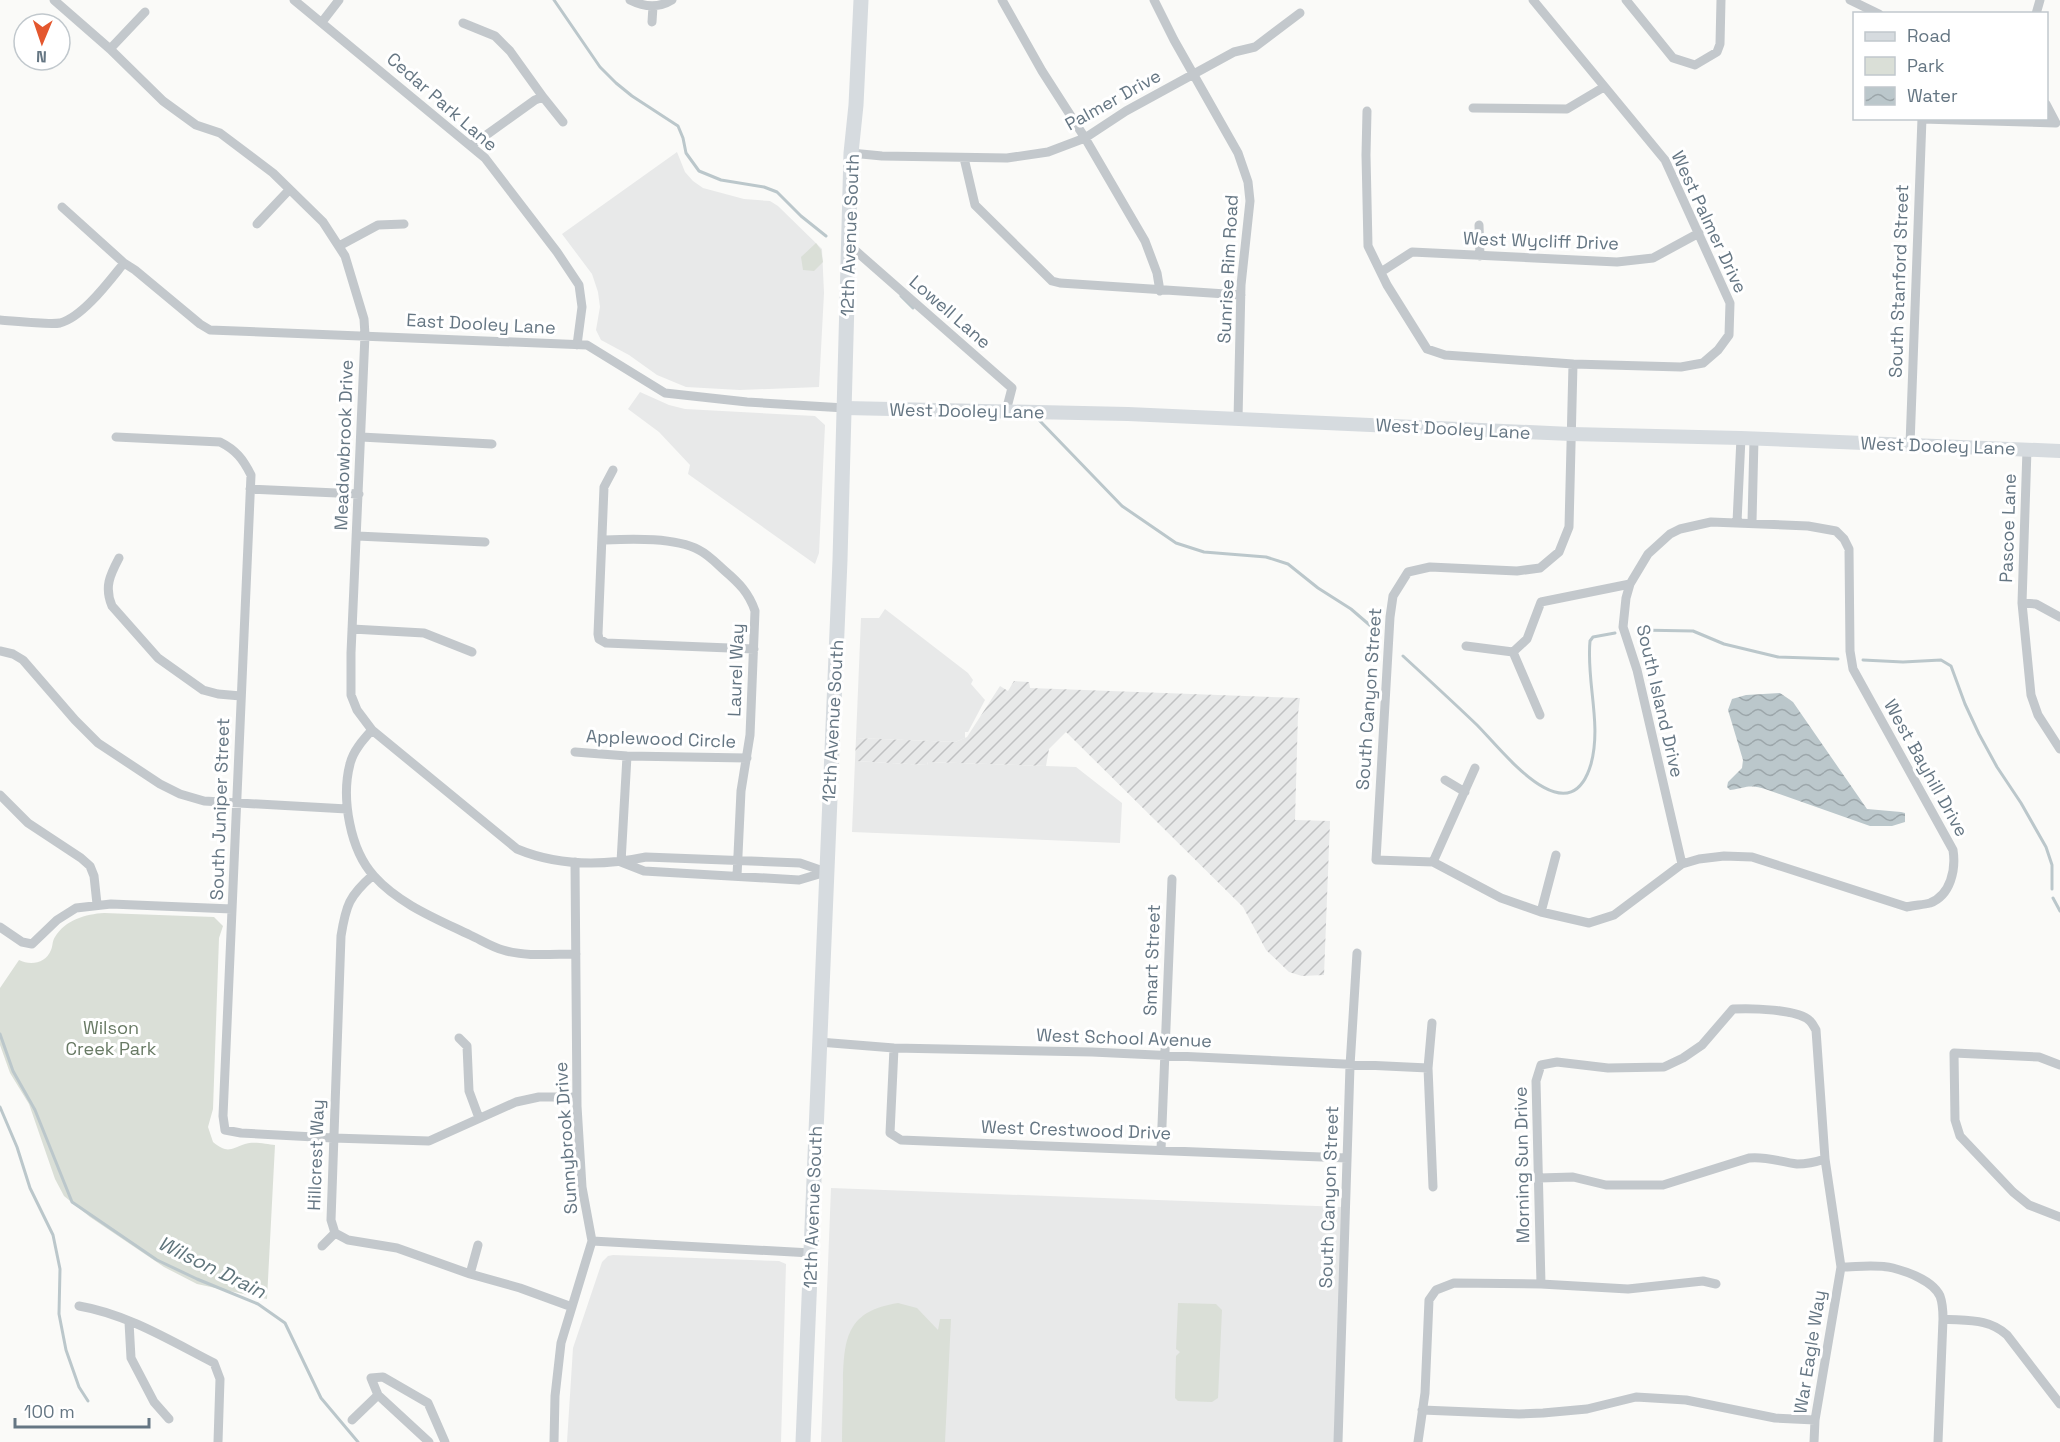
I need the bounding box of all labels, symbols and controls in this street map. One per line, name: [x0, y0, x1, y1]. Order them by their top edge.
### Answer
north arrow: [12, 12, 72, 72]
legend: [1853, 12, 2048, 120]
text: Road: [1907, 24, 1951, 47]
text: N: [36, 46, 47, 67]
street label: Cedar Park Lane: [382, 47, 503, 156]
text: Park: [1907, 54, 1945, 77]
street label: Palmer Drive: [1061, 64, 1165, 135]
text: Water: [1907, 84, 1958, 107]
street label: West Palmer Drive: [1666, 147, 1752, 297]
street label: 12th Avenue South: [835, 153, 864, 317]
street label: South Stanford Street: [1884, 184, 1913, 378]
street label: Sunrise Rim Road: [1212, 194, 1243, 344]
street label: West Wycliff Drive: [1463, 226, 1619, 255]
street label: Lowell Lane: [905, 270, 996, 353]
street label: East Dooley Lane: [406, 308, 556, 339]
street label: Meadowbrook Drive: [329, 359, 358, 531]
street label: West Dooley Lane: [889, 398, 1045, 423]
street label: West Dooley Lane: [1375, 413, 1531, 444]
street label: West Dooley Lane: [1860, 431, 2016, 460]
street label: Pascoe Lane: [1994, 473, 2021, 583]
street label: South Canyon Street: [1351, 607, 1386, 791]
street label: South Island Drive: [1632, 622, 1689, 780]
street label: Laurel Way: [722, 623, 749, 717]
street label: 12th Avenue South: [817, 639, 848, 803]
street label: West Bayhill Drive: [1879, 695, 1974, 840]
street label: South Juniper Street: [205, 717, 234, 901]
street label: Applewood Circle: [585, 724, 737, 753]
street label: Smart Street: [1138, 904, 1165, 1016]
park label: Wilson Creek Park: [65, 1016, 157, 1060]
street label: West School Avenue: [1036, 1023, 1212, 1052]
street label: Sunnybrook Drive: [549, 1061, 582, 1215]
street label: Morning Sun Drive: [1509, 1086, 1534, 1244]
street label: Hillcrest Way: [302, 1099, 329, 1211]
street label: South Canyon Street: [1314, 1105, 1343, 1289]
street label: West Crestwood Drive: [980, 1115, 1172, 1144]
street label: 12th Avenue South: [798, 1125, 827, 1289]
water label: Wilson Drain: [154, 1230, 271, 1305]
street label: War Eagle Way: [1788, 1288, 1831, 1416]
scale bar: [15, 1391, 148, 1429]
text: 100 m: [24, 1400, 75, 1423]

